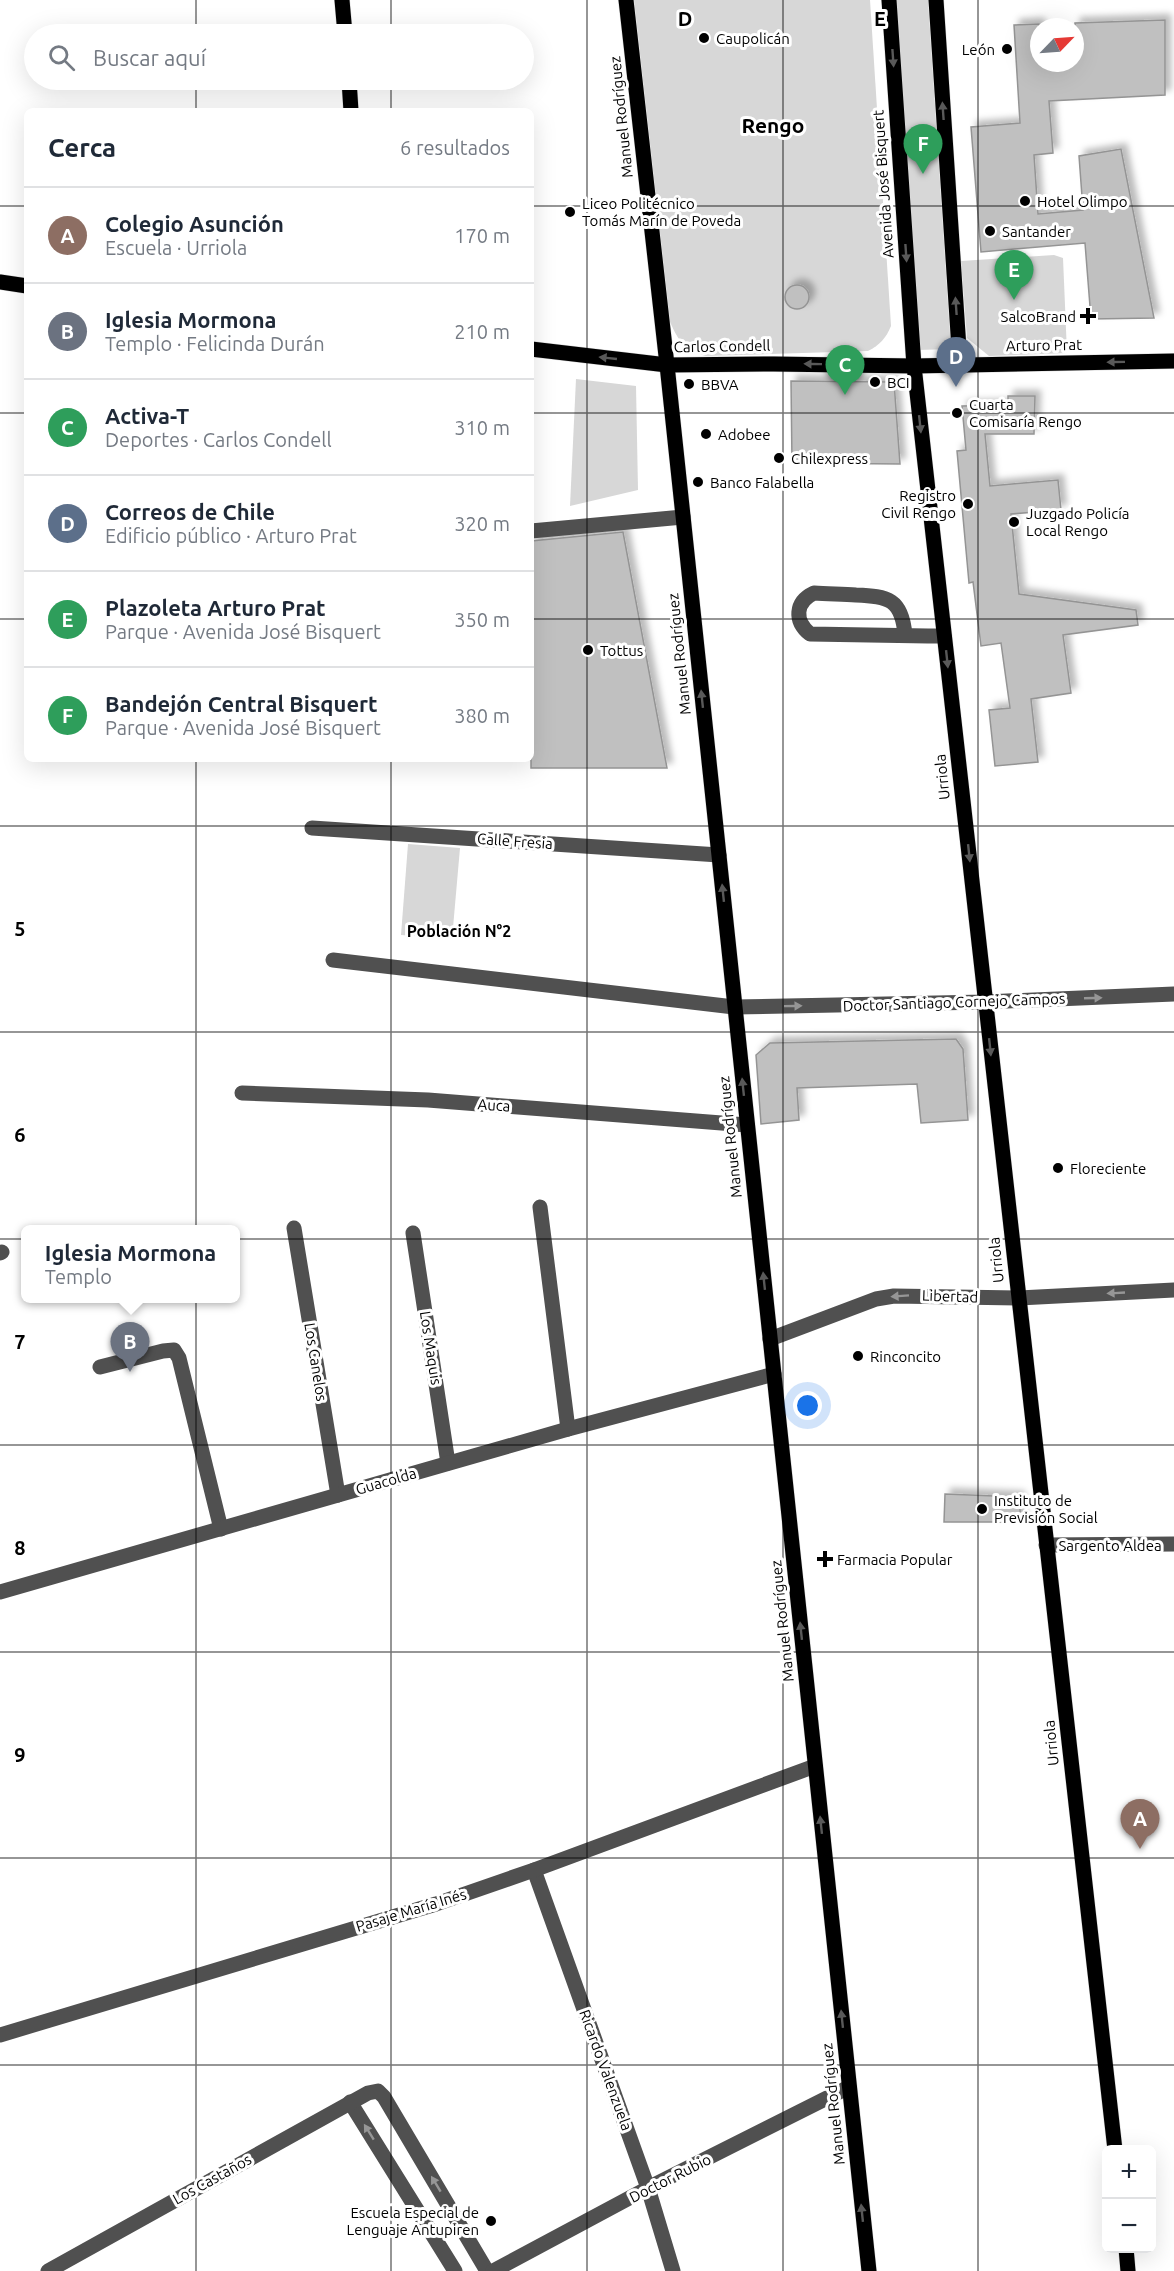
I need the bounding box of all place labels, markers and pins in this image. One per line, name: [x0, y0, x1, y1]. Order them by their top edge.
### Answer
place label: Caupolicán: [716, 30, 790, 47]
marker: Caupolicán: [697, 31, 711, 45]
place label: León: [962, 41, 995, 58]
marker: León: [1000, 42, 1014, 56]
pin: F: [904, 124, 942, 174]
place label: Hotel Olimpo: [1037, 193, 1127, 210]
marker: Hotel Olimpo: [1018, 194, 1032, 208]
place label: Liceo Politécnico Tomás Marín de Poveda: [582, 195, 741, 229]
marker: Liceo Politécnico Tomás Marín de Poveda: [563, 205, 577, 219]
place label: Santander: [1002, 223, 1071, 240]
marker: Santander: [983, 224, 997, 238]
pin: E: [994, 250, 1034, 300]
place label: SalcoBrand: [1001, 308, 1076, 325]
marker: SalcoBrand: [1081, 309, 1095, 323]
pin: D: [936, 338, 976, 387]
pin: C: [826, 346, 864, 395]
place label: BCI: [887, 374, 910, 391]
marker: BCI: [868, 375, 882, 389]
place label: BBVA: [701, 376, 739, 393]
marker: BBVA: [682, 377, 696, 391]
place label: Cuarta Comisaría Rengo: [969, 396, 1082, 430]
marker: Cuarta Comisaría Rengo: [950, 406, 964, 420]
place label: Adobee: [718, 426, 771, 443]
marker: Adobee: [699, 427, 713, 441]
place label: Chilexpress: [791, 450, 868, 467]
marker: Chilexpress: [772, 451, 786, 465]
place label: Banco Falabella: [710, 474, 814, 491]
marker: Banco Falabella: [691, 475, 705, 489]
place label: Registro Civil Rengo: [881, 487, 956, 521]
marker: Registro Civil Rengo: [961, 497, 975, 511]
place label: Juzgado Policía Local Rengo: [1026, 505, 1130, 539]
marker: Juzgado Policía Local Rengo: [1007, 515, 1021, 529]
place label: Tottus: [600, 642, 643, 659]
marker: Tottus: [581, 643, 595, 657]
place label: Floreciente: [1070, 1160, 1146, 1177]
marker: Floreciente: [1051, 1161, 1065, 1175]
pin: B: [110, 1322, 150, 1372]
place label: Rinconcito: [870, 1348, 941, 1365]
marker: Rinconcito: [851, 1349, 865, 1363]
place label: Instituto de Previsión Social: [994, 1492, 1098, 1526]
marker: Instituto de Previsión Social: [975, 1502, 989, 1516]
place label: Farmacia Popular: [837, 1551, 953, 1568]
marker: Farmacia Popular: [818, 1552, 832, 1566]
pin: A: [1120, 1800, 1160, 1849]
place label: Escuela Especial de Lenguaje Antupiren: [347, 2204, 479, 2238]
marker: Escuela Especial de Lenguaje Antupiren: [484, 2214, 498, 2228]

